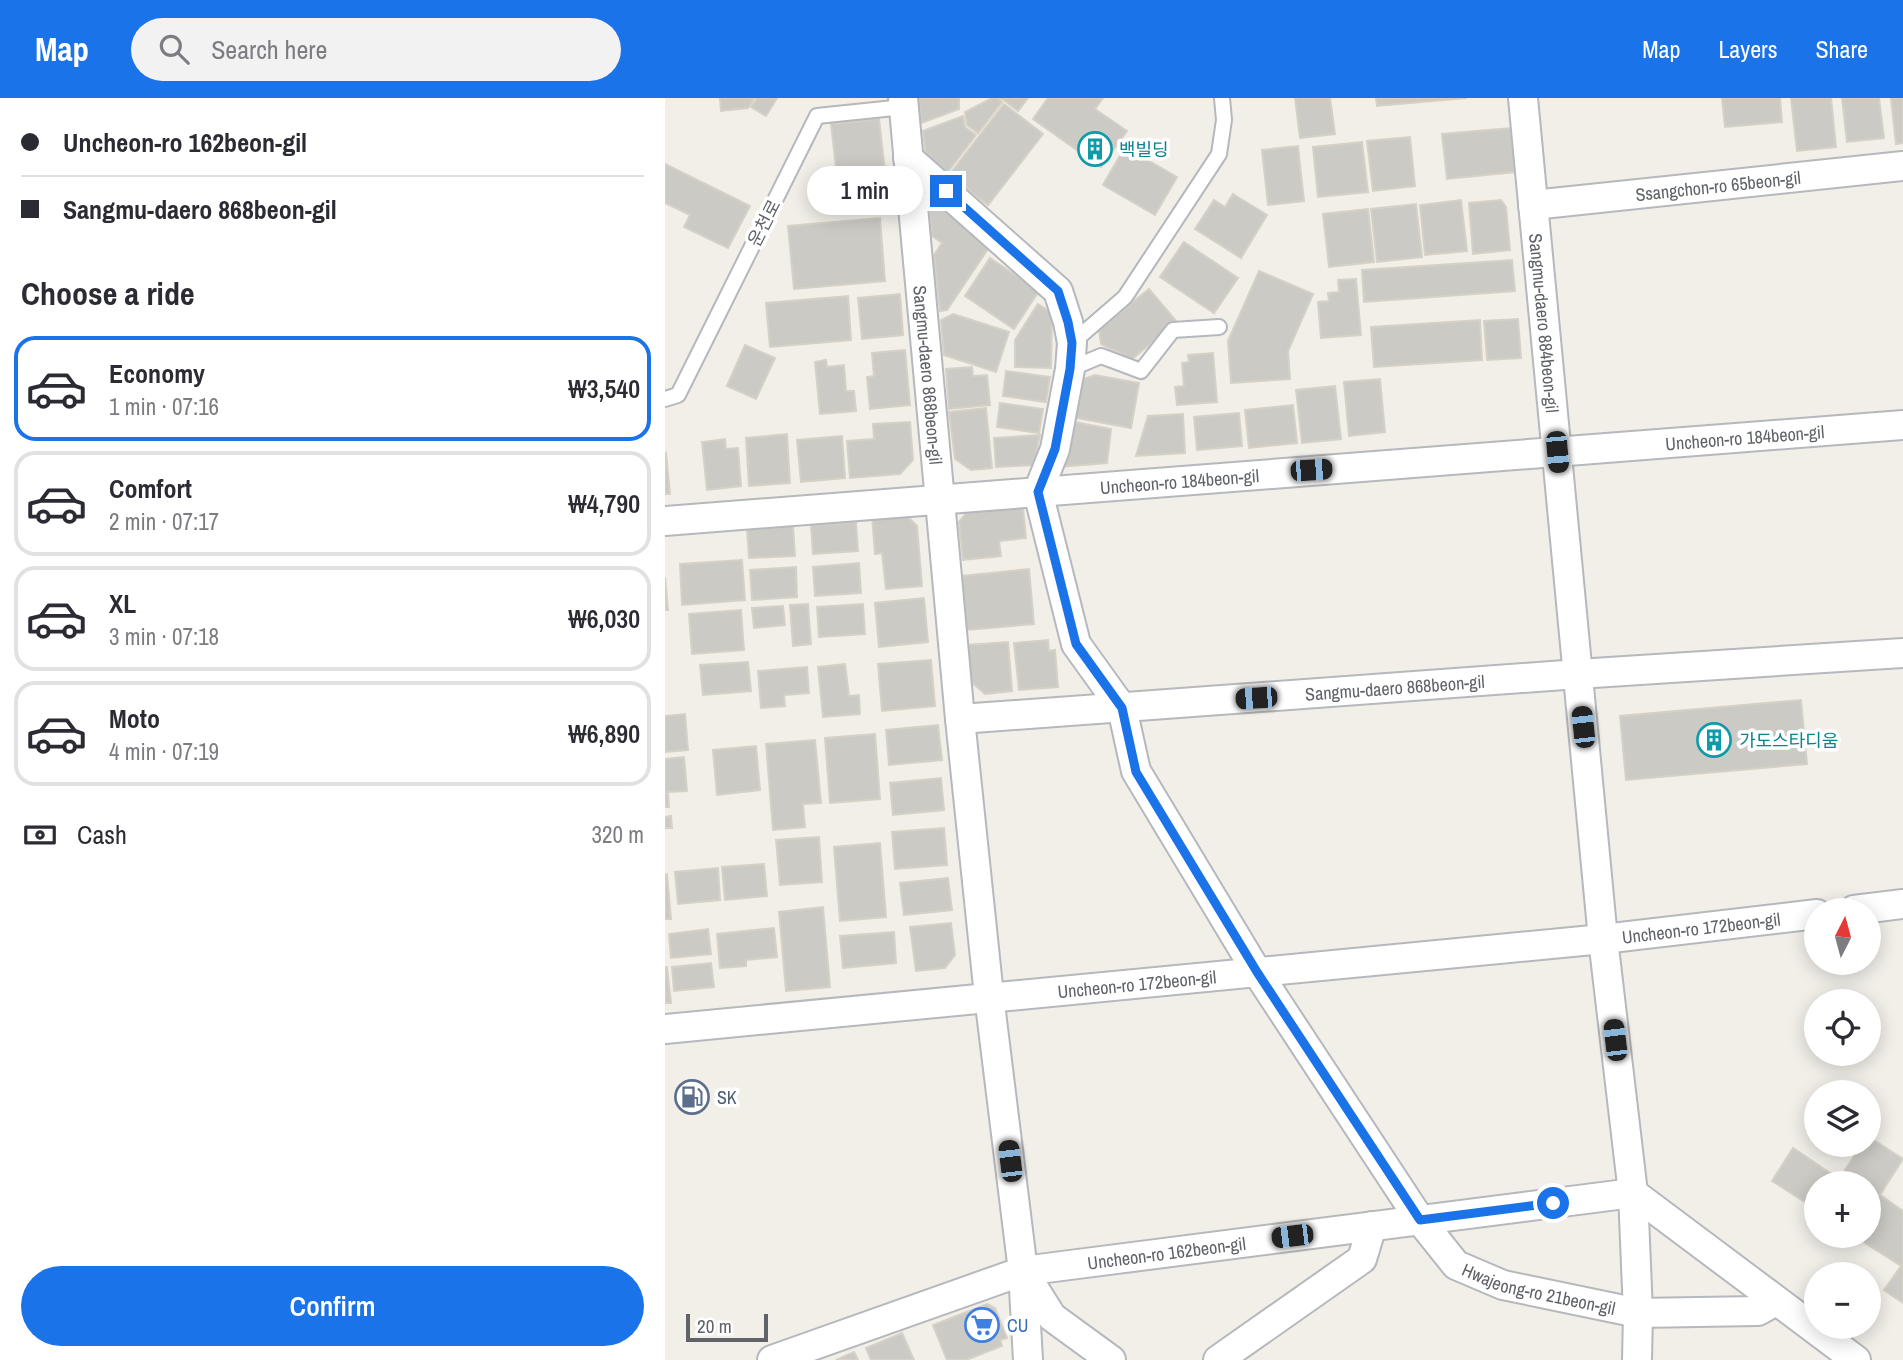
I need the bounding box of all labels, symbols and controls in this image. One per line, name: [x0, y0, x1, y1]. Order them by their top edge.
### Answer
search box: [131, 18, 621, 81]
text: Map: [35, 27, 89, 71]
icon: search: [155, 30, 193, 68]
text: Search here: [211, 32, 327, 67]
text: Map: [1642, 33, 1680, 65]
text: Layers: [1718, 33, 1777, 65]
text: Share: [1815, 33, 1868, 65]
text: Uncheon-ro 162beon-gil: [63, 125, 307, 160]
building icon: 백빌딩: [1076, 130, 1114, 168]
place label: 백빌딩: [1119, 137, 1169, 162]
street label: Ssangchon-ro 65beon-gil: [1634, 164, 1802, 207]
callout: 1 min: [806, 166, 921, 216]
text: 1 min: [841, 175, 889, 206]
route end: [930, 175, 962, 207]
text: Sangmu-daero 868beon-gil: [63, 192, 337, 227]
street label: 운천로: [742, 195, 786, 251]
street label: Sangmu-daero 884beon-gil: [1523, 232, 1565, 414]
text: Choose a ride: [21, 272, 195, 315]
street label: Sangmu-daero 868beon-gil: [908, 284, 949, 466]
text: Economy: [109, 356, 205, 391]
icon: car: [25, 357, 88, 420]
text: ₩3,540: [568, 371, 640, 406]
text: 1 min · 07:16: [109, 391, 219, 422]
street label: Uncheon-ro 184beon-gil: [1664, 419, 1825, 456]
car: [1545, 430, 1570, 474]
car: [1290, 458, 1333, 482]
street label: Uncheon-ro 184beon-gil: [1099, 462, 1260, 500]
text: Comfort: [109, 471, 192, 506]
icon: car: [25, 472, 88, 535]
text: ₩4,790: [568, 486, 640, 521]
text: 2 min · 07:17: [109, 506, 219, 537]
text: XL: [109, 586, 136, 621]
icon: car: [25, 587, 88, 650]
text: ₩6,030: [568, 601, 640, 636]
text: 3 min · 07:18: [109, 621, 219, 652]
street label: Sangmu-daero 868beon-gil: [1304, 668, 1485, 706]
car: [1235, 686, 1278, 710]
text: Moto: [109, 701, 160, 736]
icon: car: [25, 702, 88, 765]
car: [1571, 705, 1596, 749]
text: ₩6,890: [568, 716, 640, 751]
building icon: 가도스타디움: [1695, 721, 1733, 759]
place label: 가도스타디움: [1739, 728, 1838, 753]
text: 4 min · 07:19: [109, 736, 219, 767]
icon: cash: [21, 816, 59, 854]
text: Cash: [77, 817, 127, 852]
text: 320 m: [592, 819, 644, 850]
north arrow: [1804, 898, 1881, 975]
map controls: [1804, 898, 1881, 1339]
street label: Uncheon-ro 172beon-gil: [1620, 906, 1782, 949]
street label: Uncheon-ro 172beon-gil: [1056, 964, 1217, 1004]
button: locate: [1804, 989, 1881, 1066]
car: [1603, 1018, 1628, 1062]
fuel station icon: SK: [673, 1078, 711, 1116]
button: layers: [1804, 1080, 1881, 1157]
place label: SK: [717, 1085, 737, 1110]
car: [998, 1139, 1023, 1183]
button: +: [1804, 1171, 1881, 1248]
route start: [1537, 1187, 1569, 1219]
car: [1270, 1223, 1315, 1249]
street label: Uncheon-ro 162beon-gil: [1086, 1230, 1247, 1275]
street label: Hwajeong-ro 21beon-gil: [1458, 1257, 1618, 1321]
button: −: [1804, 1262, 1881, 1339]
button: Confirm: [21, 1266, 644, 1346]
supermarket icon: CU: [963, 1306, 1001, 1344]
scale bar: [686, 1311, 768, 1343]
text: 20 m: [697, 1313, 732, 1339]
place label: CU: [1007, 1313, 1028, 1338]

